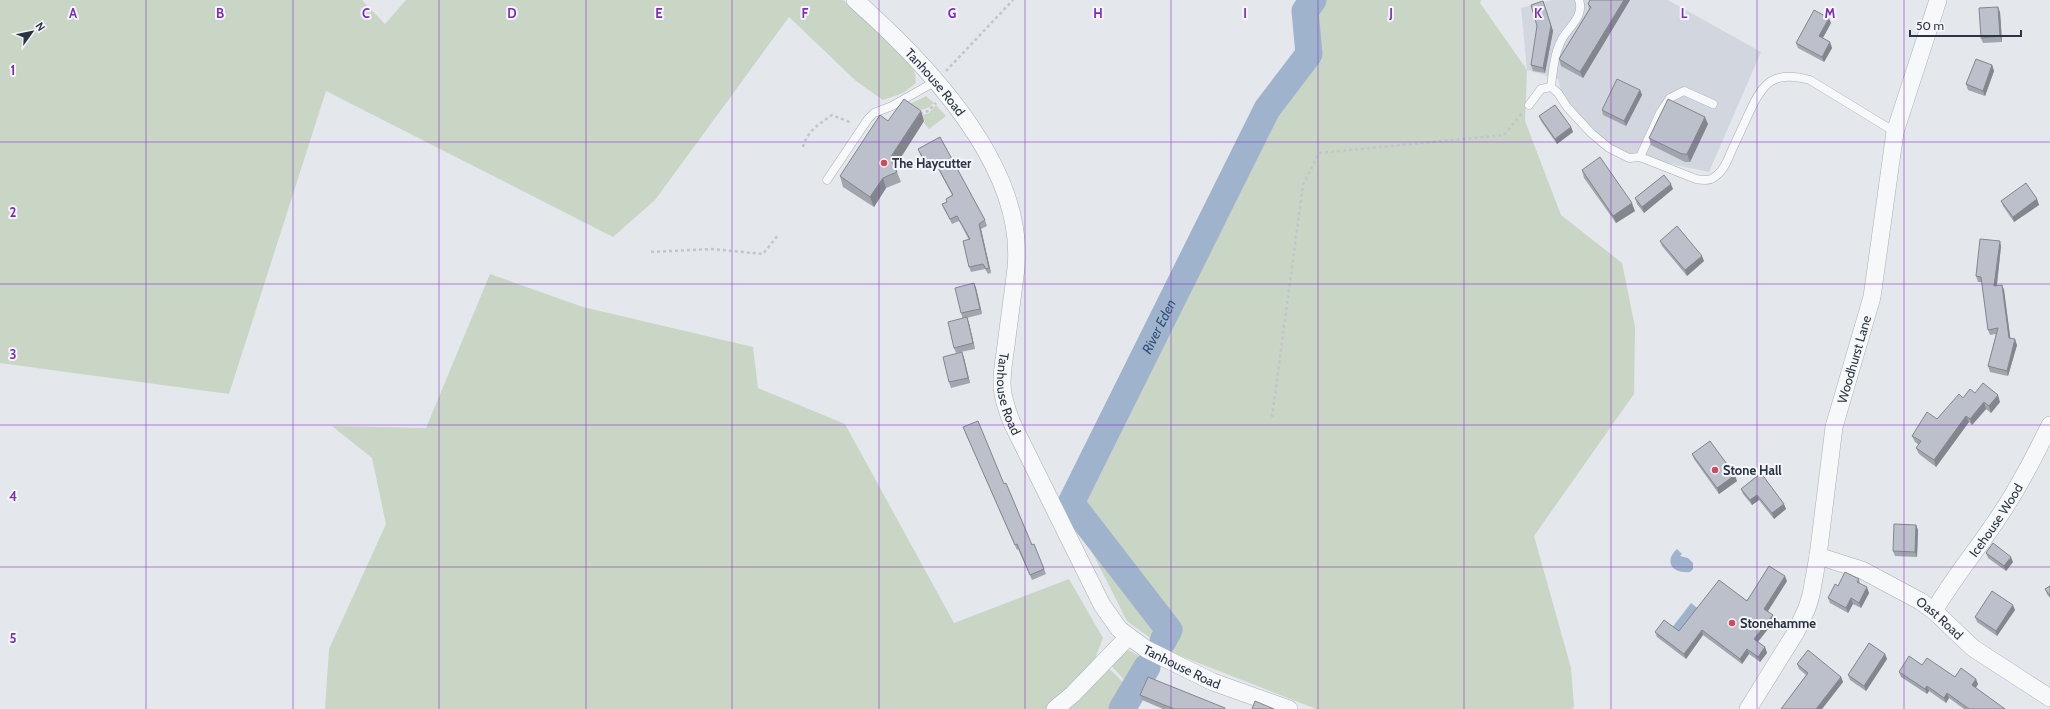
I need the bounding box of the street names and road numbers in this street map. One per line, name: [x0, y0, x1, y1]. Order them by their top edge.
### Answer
street label: Tanhouse Road: [902, 45, 969, 119]
street label: Woodhurst Lane: [1833, 313, 1874, 405]
street label: Tanhouse Road: [994, 351, 1025, 437]
street label: Icehouse Wood: [1965, 480, 2026, 560]
street label: Oast Road: [1913, 593, 1967, 643]
street label: Tanhouse Road: [1141, 641, 1223, 692]

